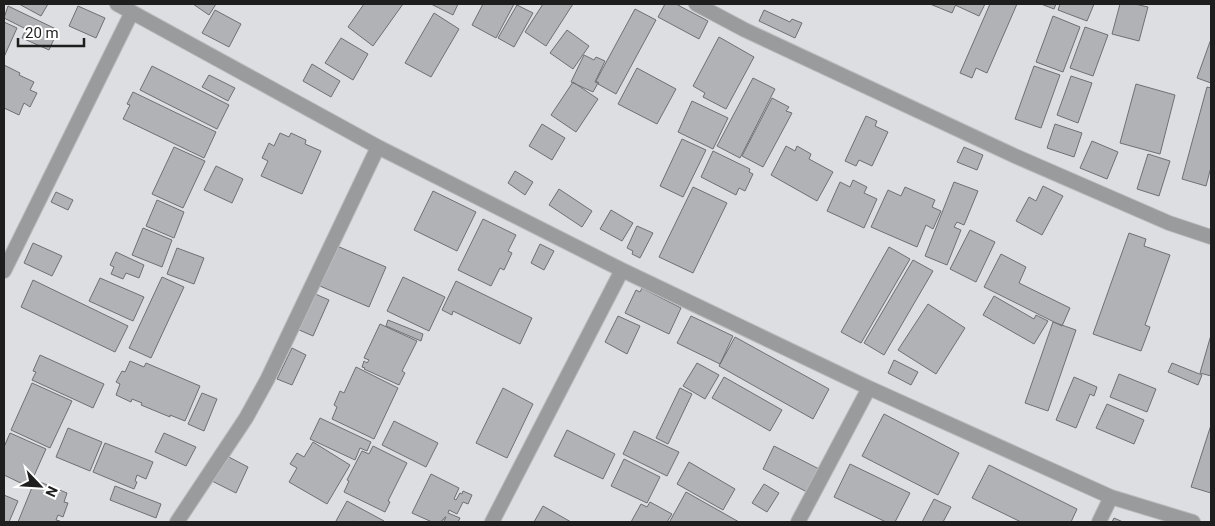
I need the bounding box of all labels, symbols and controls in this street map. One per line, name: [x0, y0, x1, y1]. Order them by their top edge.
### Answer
scale bar: [18, 15, 84, 47]
text: 20 m: [25, 24, 59, 42]
north arrow: [15, 461, 65, 511]
text: N: [42, 484, 61, 499]

